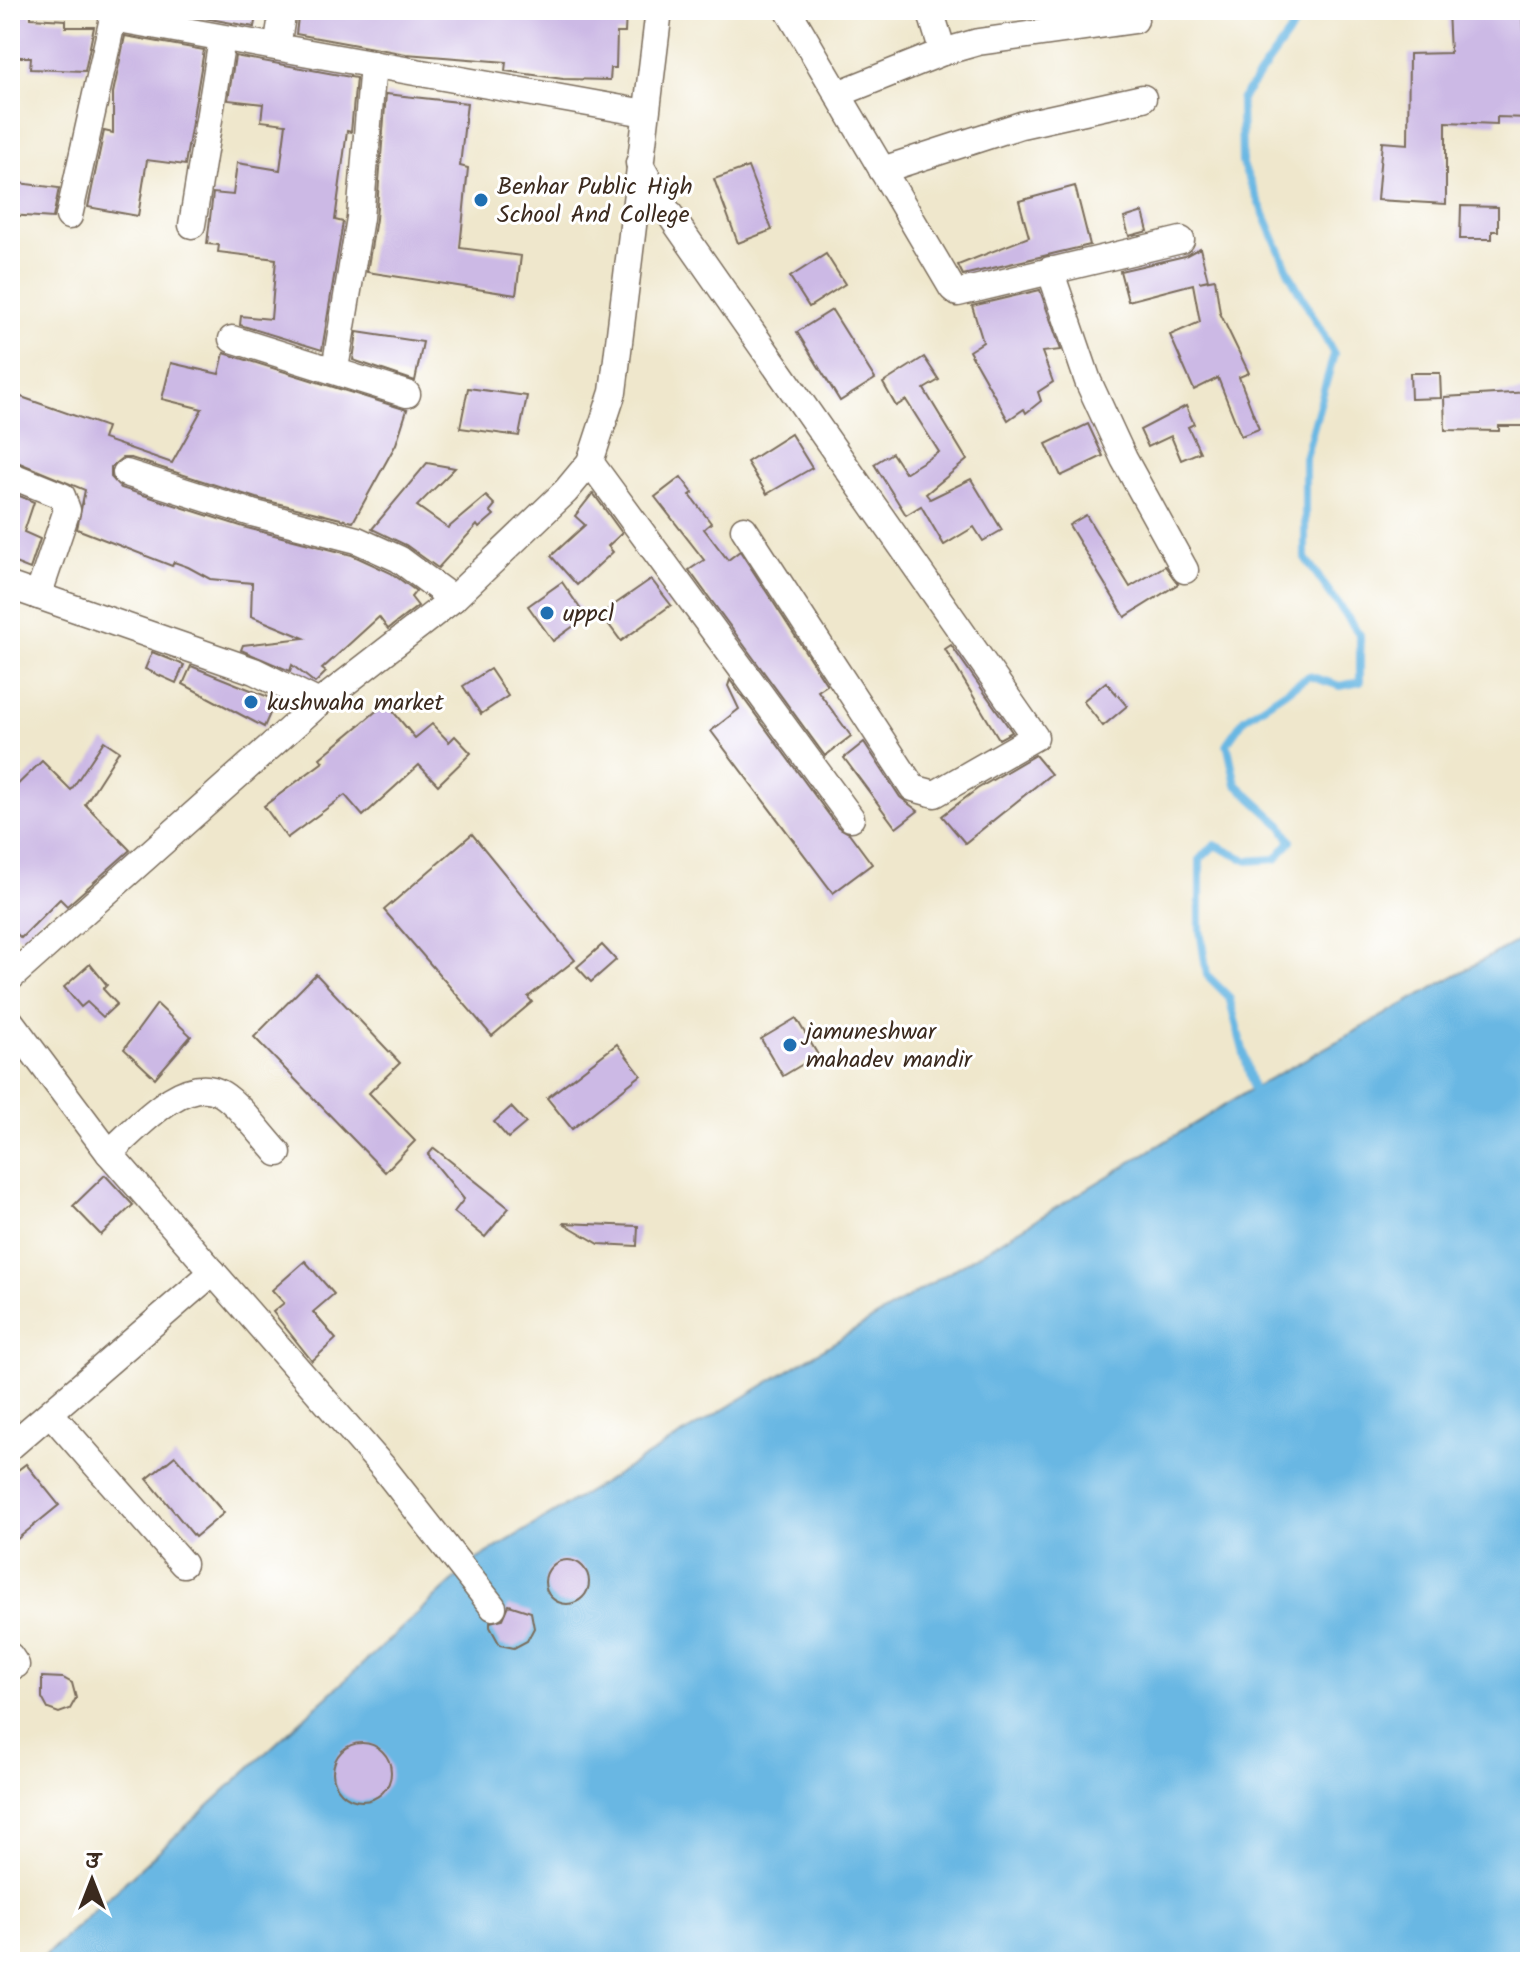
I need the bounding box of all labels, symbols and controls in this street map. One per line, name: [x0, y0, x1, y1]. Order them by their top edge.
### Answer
place label: Benhar Public High School And College: [497, 168, 693, 235]
marker: Benhar Public High School And College: [472, 191, 490, 209]
place label: uppcl: [563, 595, 614, 634]
marker: uppcl: [538, 604, 556, 622]
place label: kushwaha market: [267, 684, 444, 723]
marker: kushwaha market: [242, 693, 260, 711]
place label: jamuneshwar mahadev mandir: [800, 1013, 974, 1080]
marker: jamuneshwar mahadev mandir: [781, 1036, 799, 1054]
north arrow: [52, 1840, 132, 1920]
text: उ: [85, 1845, 103, 1880]

